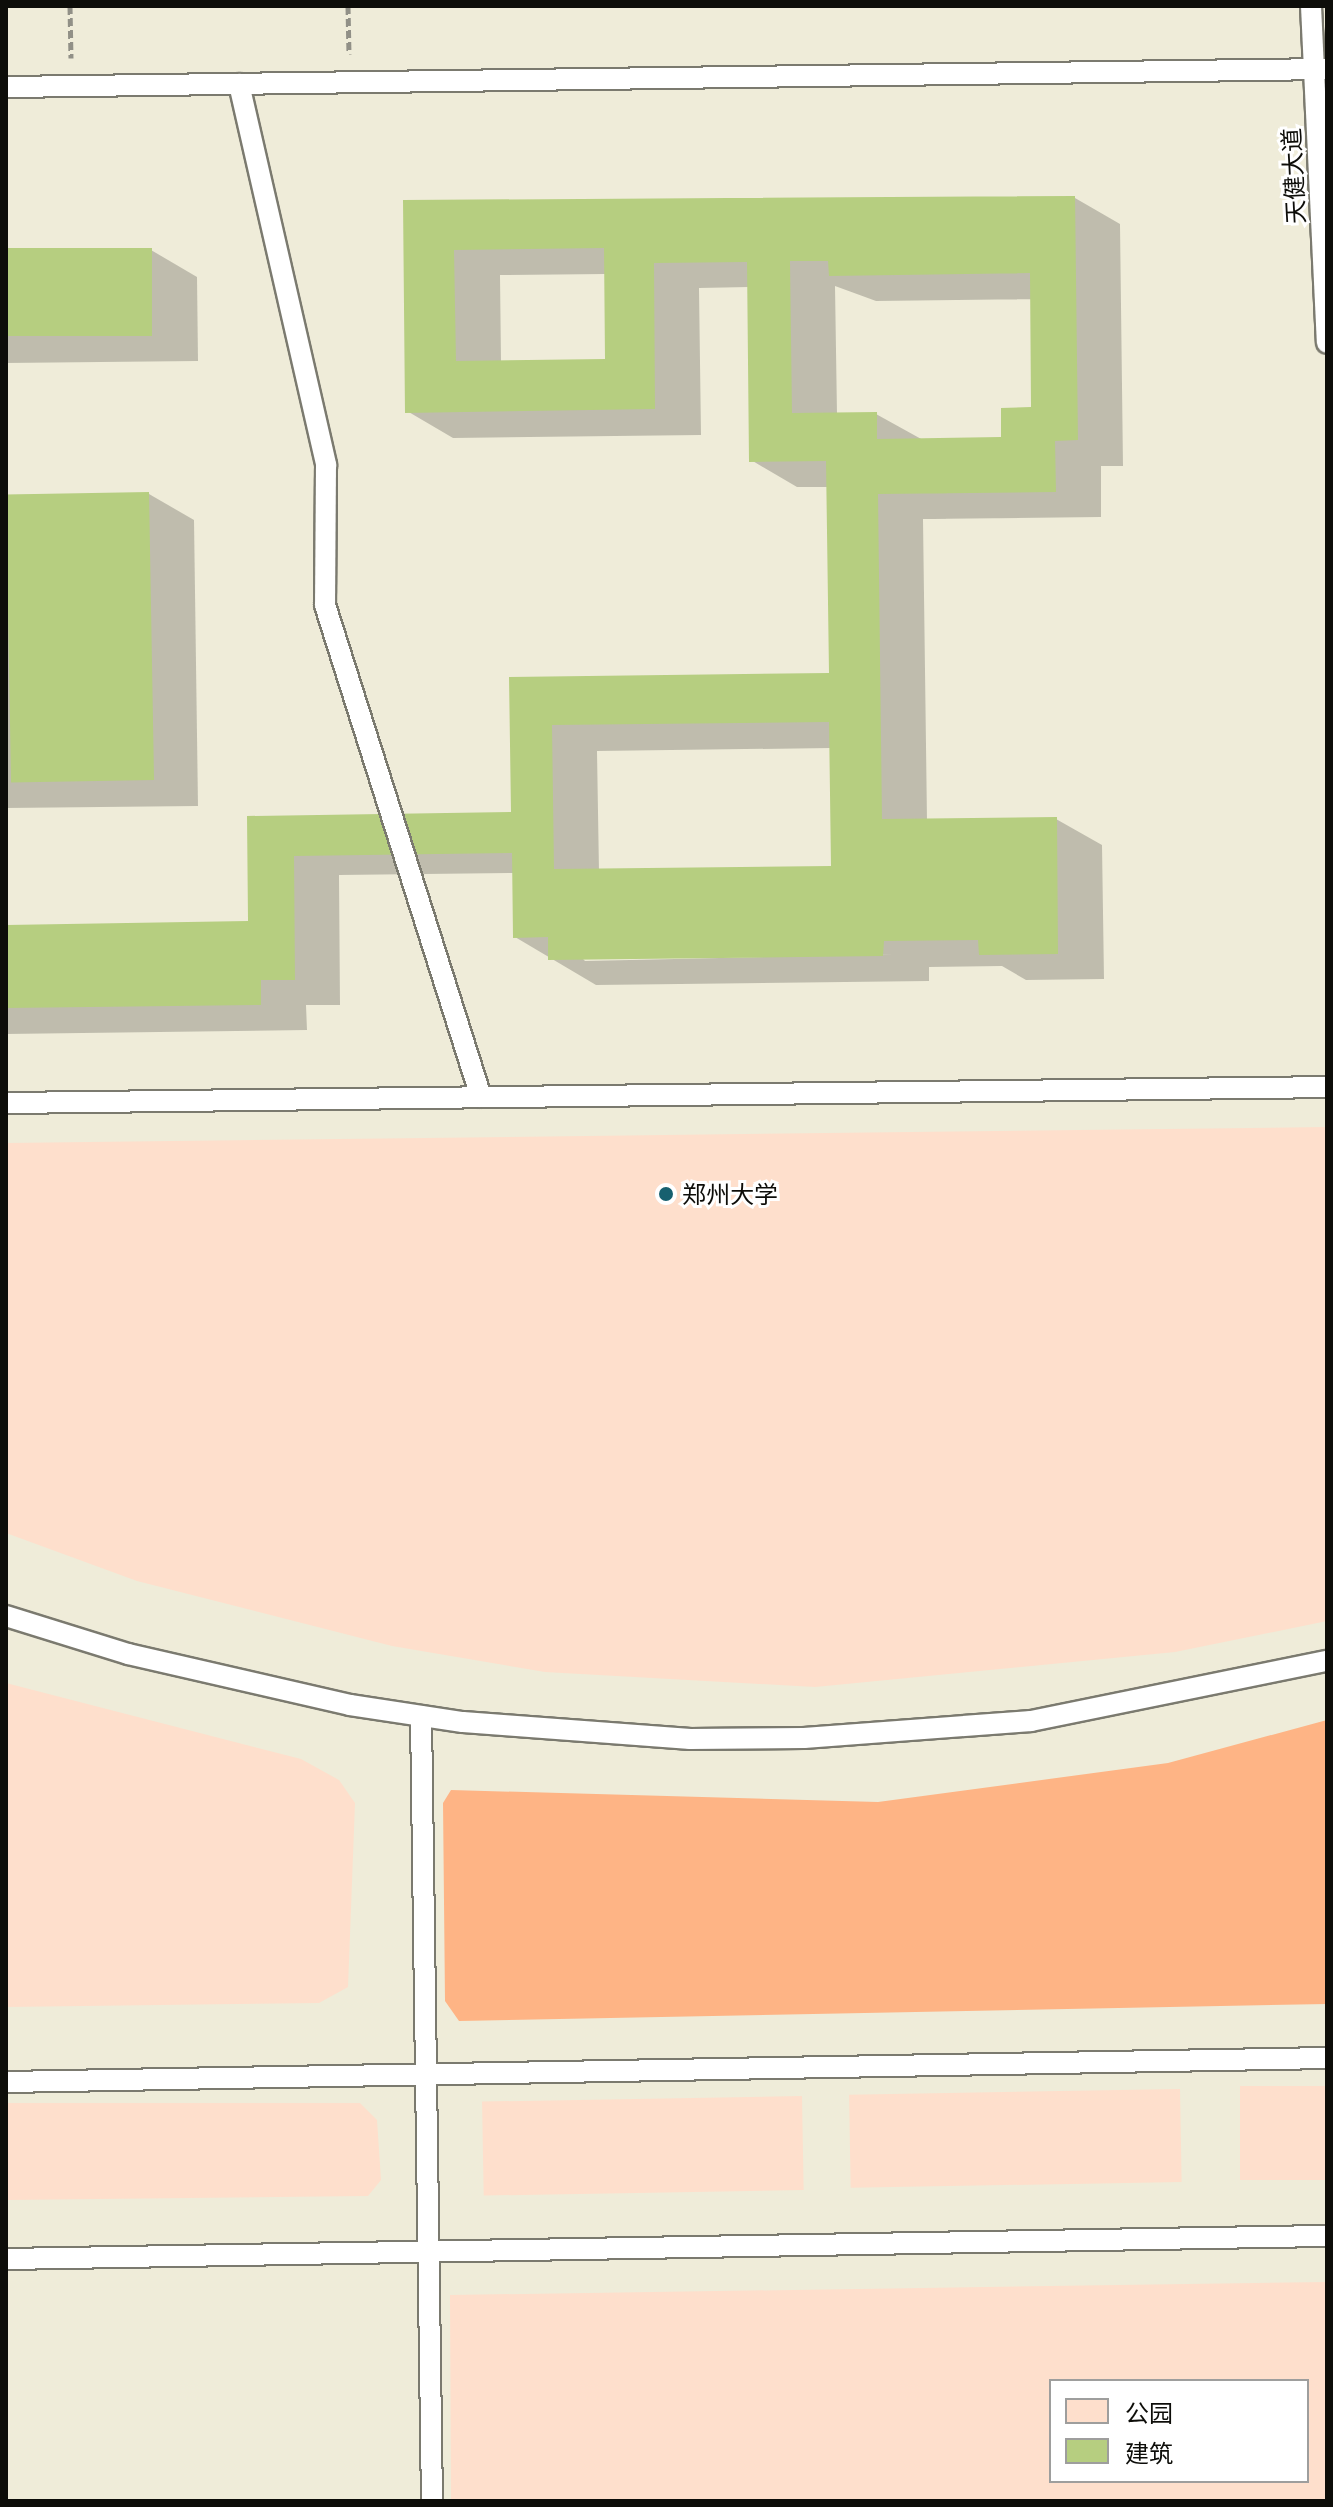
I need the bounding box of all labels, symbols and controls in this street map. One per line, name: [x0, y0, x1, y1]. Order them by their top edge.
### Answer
street label: 天健大道: [1276, 127, 1310, 225]
place label: 郑州大学: [682, 1180, 778, 1208]
marker: 郑州大学: [657, 1185, 675, 1203]
legend: [1049, 2379, 1309, 2483]
text: 公园: [1125, 2398, 1173, 2427]
text: 建筑: [1125, 2438, 1173, 2467]

